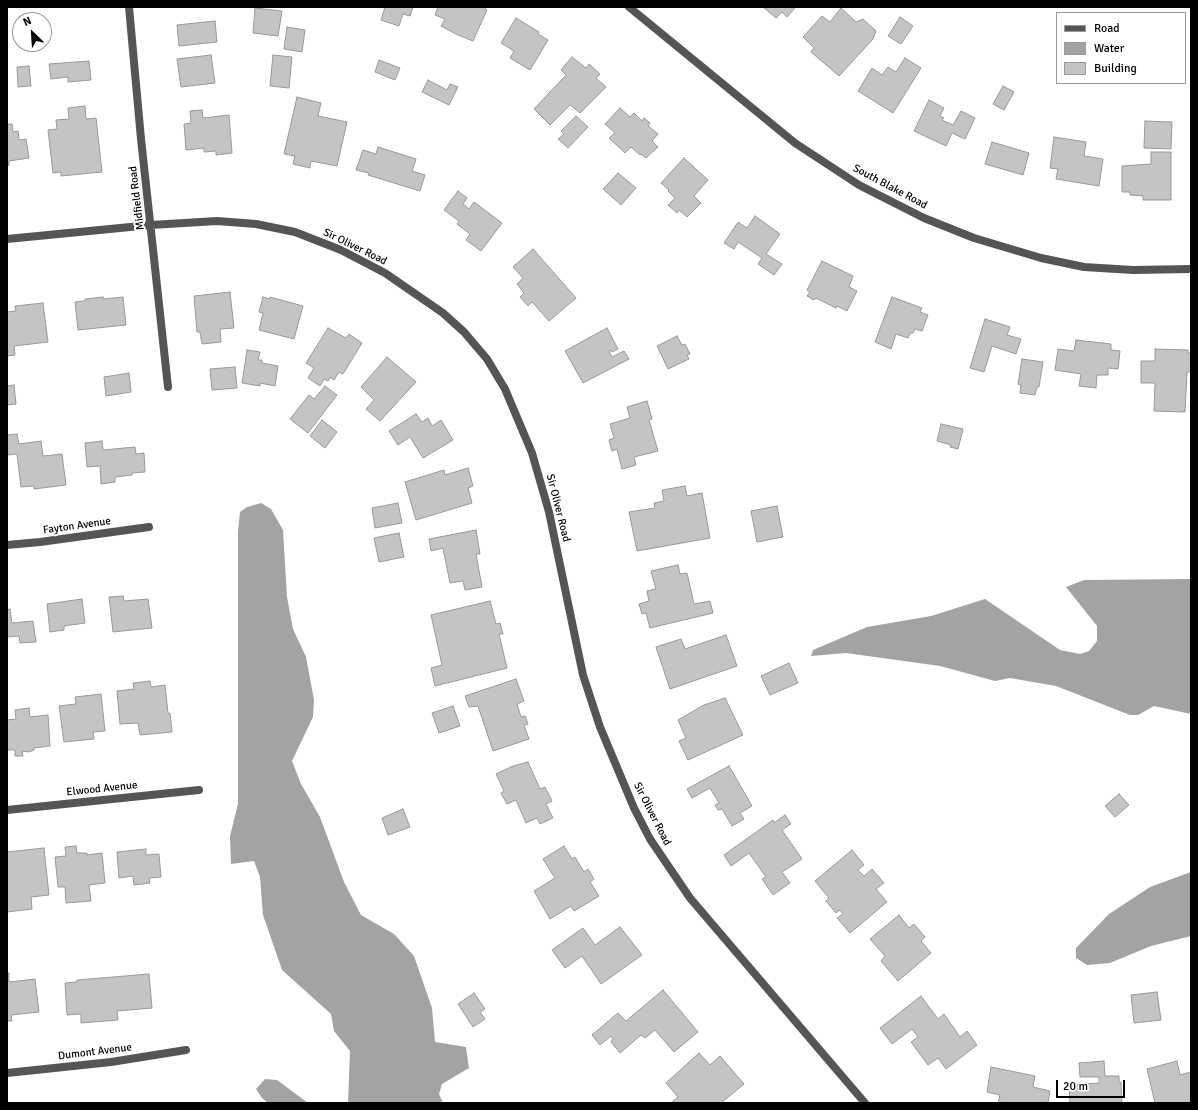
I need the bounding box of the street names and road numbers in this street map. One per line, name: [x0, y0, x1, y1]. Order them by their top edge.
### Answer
street label: South Blake Road: [851, 162, 929, 212]
street label: Midfield Road: [127, 165, 147, 231]
street label: Sir Oliver Road: [321, 226, 389, 268]
street label: Sir Oliver Road: [543, 473, 573, 543]
street label: Fayton Avenue: [42, 515, 112, 537]
street label: Elwood Avenue: [66, 779, 138, 799]
street label: Sir Oliver Road: [630, 780, 674, 848]
street label: Dumont Avenue: [57, 1041, 133, 1063]

